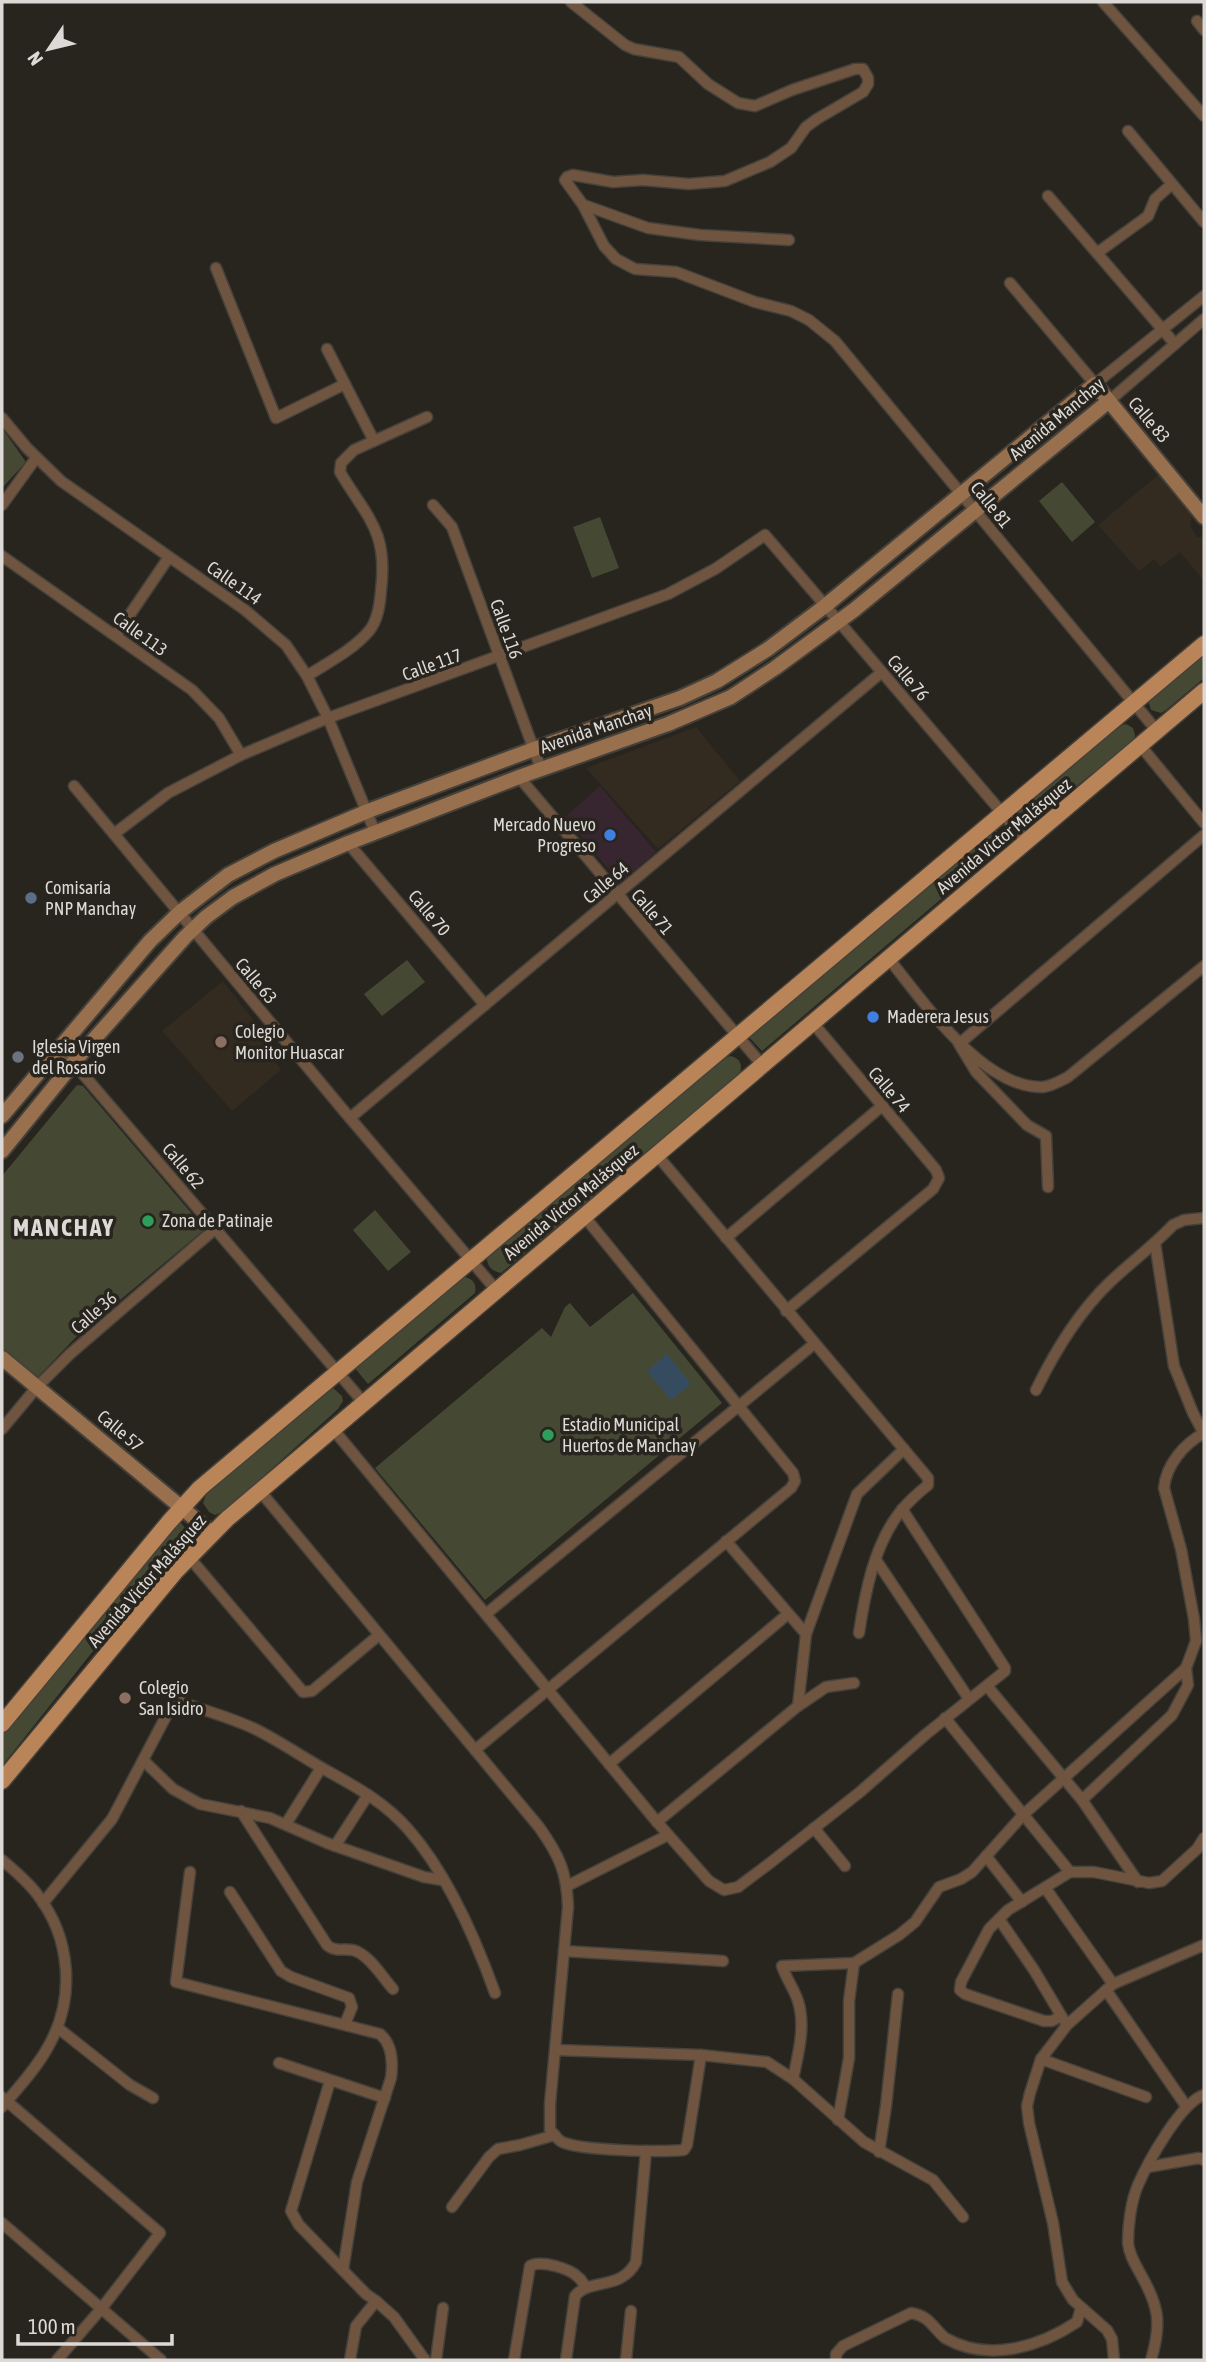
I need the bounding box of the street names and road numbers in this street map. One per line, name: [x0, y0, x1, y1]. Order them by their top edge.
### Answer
street label: Avenida Manchay: [1005, 373, 1108, 464]
street label: Calle 83: [1124, 392, 1175, 447]
street label: Calle 81: [966, 477, 1016, 532]
street label: Calle 114: [203, 556, 266, 609]
street label: Calle 116: [486, 596, 527, 661]
street label: Calle 113: [109, 607, 171, 660]
street label: Calle 117: [399, 644, 464, 685]
street label: Calle 76: [883, 650, 934, 705]
street label: Avenida Manchay: [537, 700, 654, 757]
street label: Avenida Victor Malásquez: [932, 773, 1076, 898]
street label: Calle 64: [578, 857, 633, 908]
street label: Calle 71: [627, 884, 678, 939]
street label: Calle 70: [404, 885, 455, 940]
street label: Calle 63: [231, 953, 282, 1008]
street label: Calle 74: [864, 1062, 915, 1117]
street label: Calle 62: [158, 1138, 209, 1193]
street label: Avenida Victor Malásquez: [499, 1139, 643, 1264]
street label: Calle 36: [67, 1287, 121, 1338]
street label: Calle 57: [93, 1405, 148, 1456]
street label: Avenida Victor Malásquez: [83, 1510, 210, 1651]

